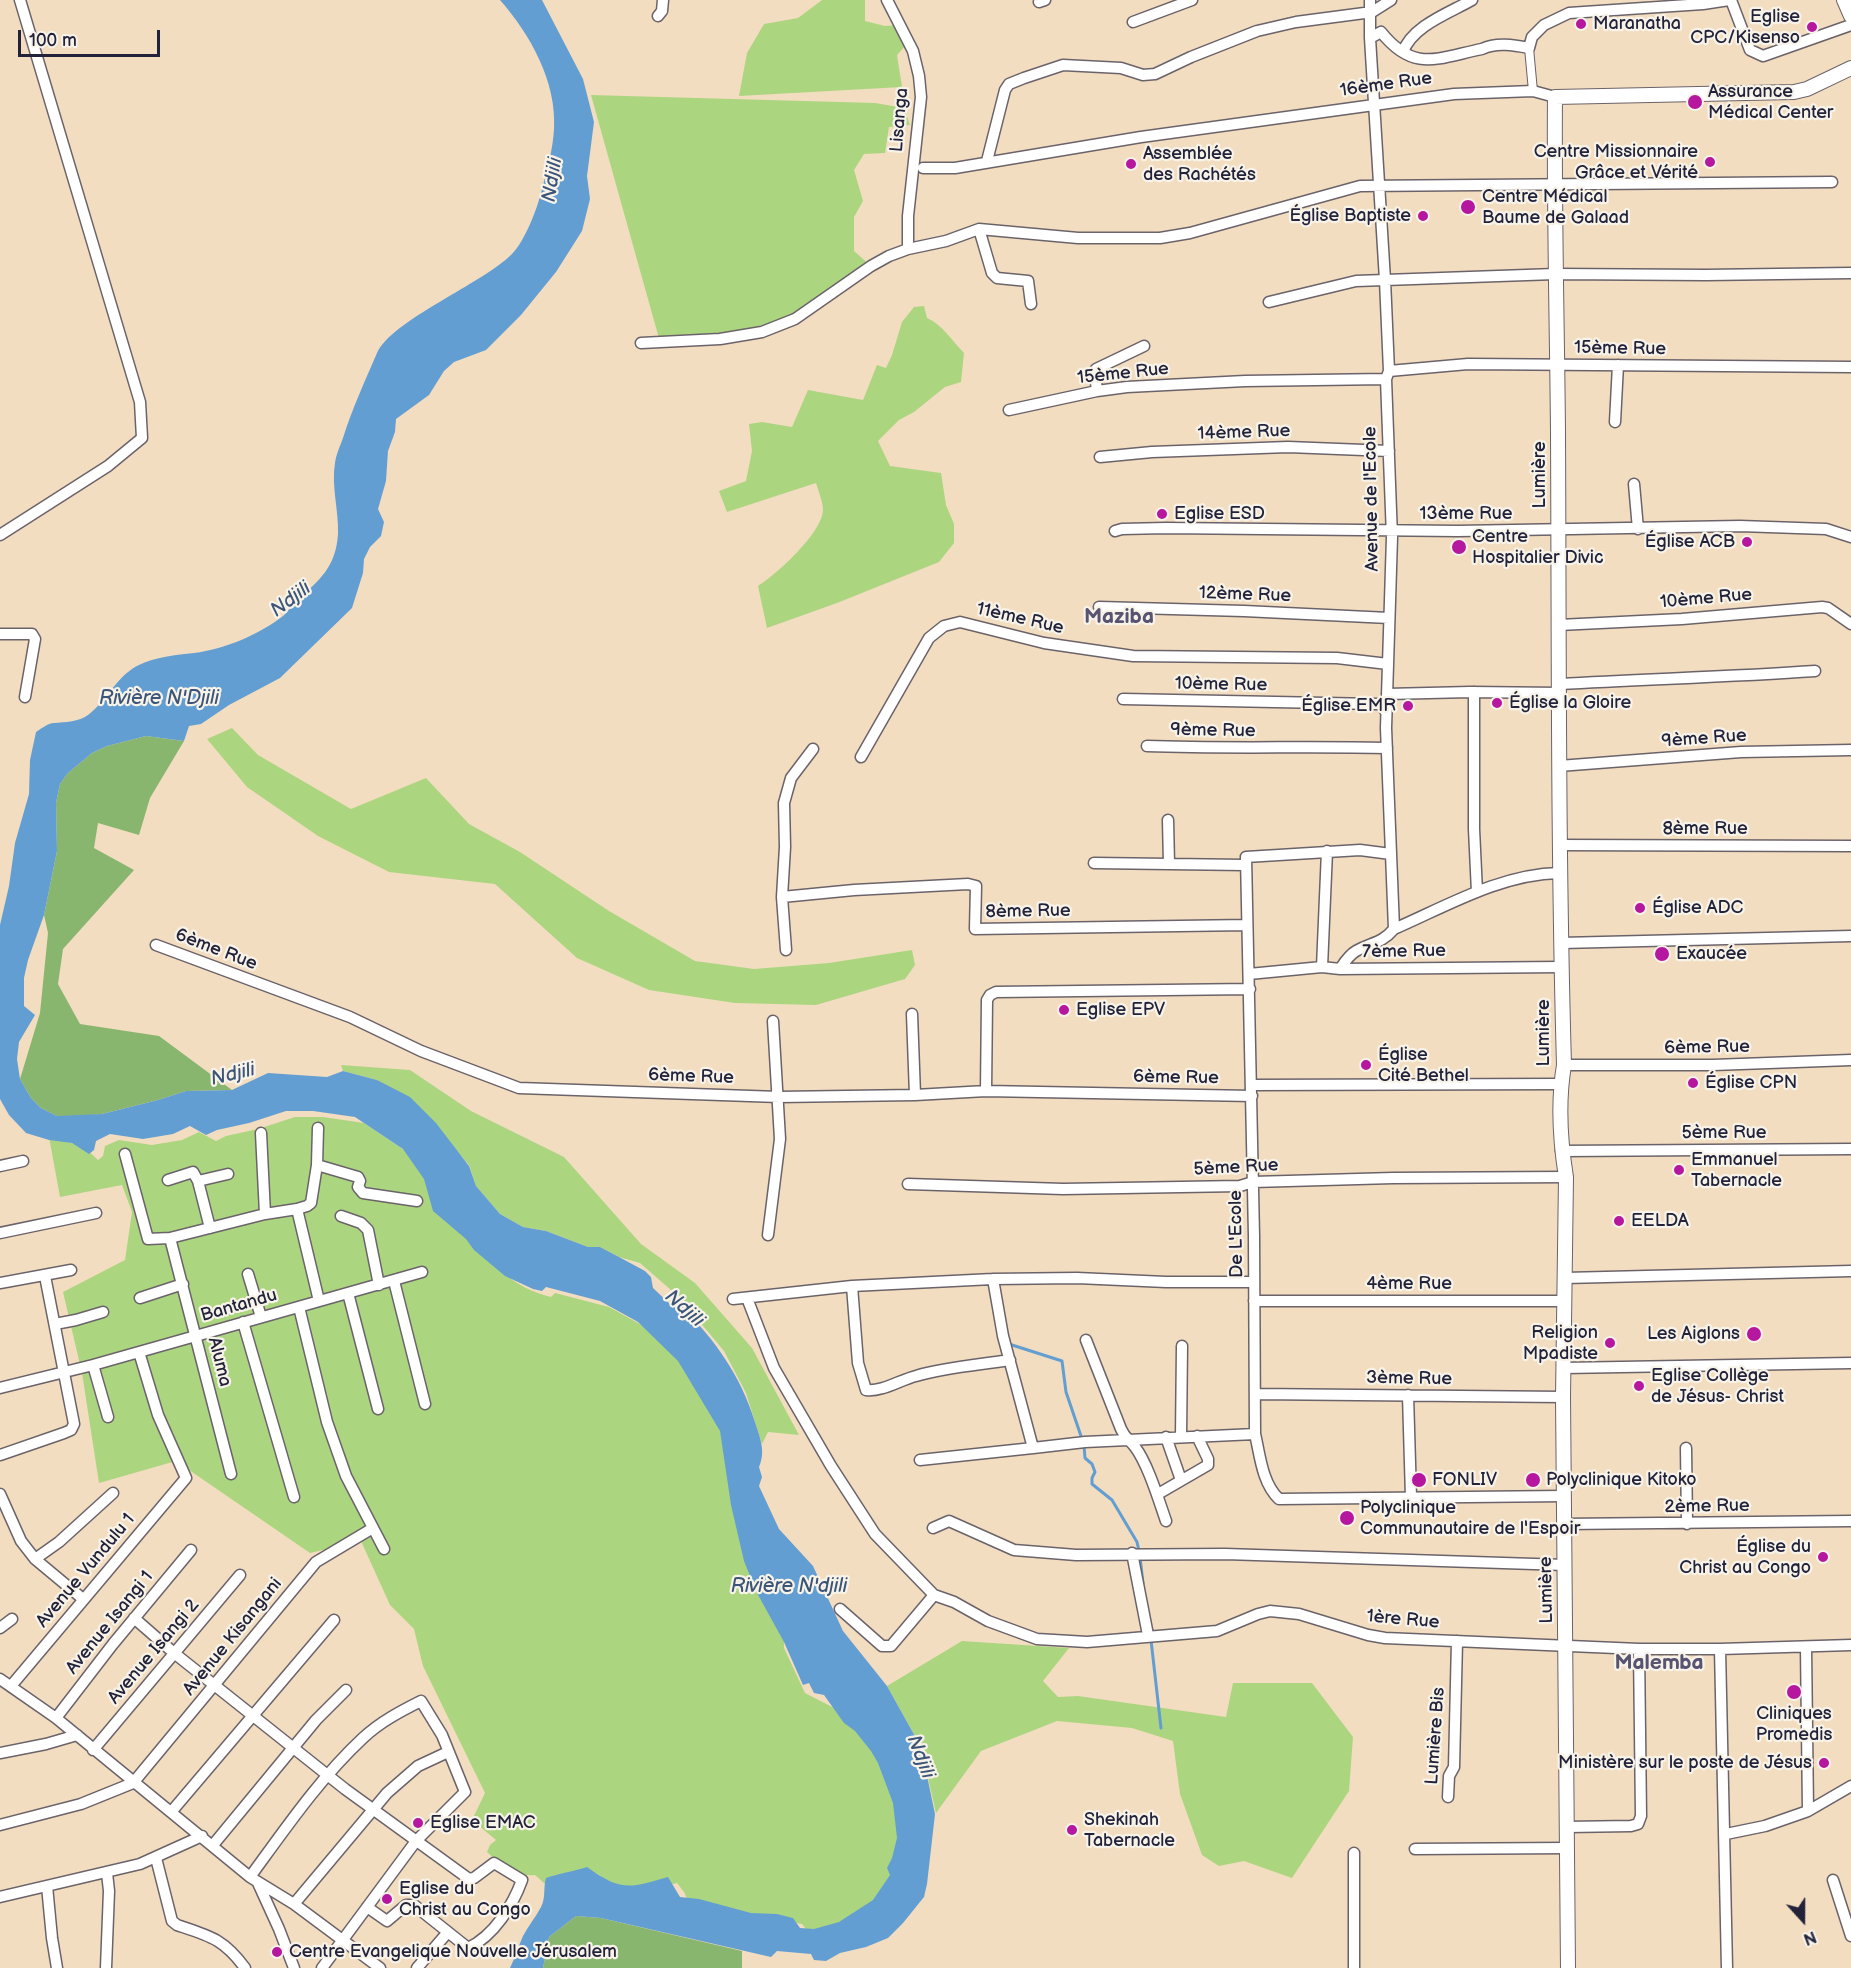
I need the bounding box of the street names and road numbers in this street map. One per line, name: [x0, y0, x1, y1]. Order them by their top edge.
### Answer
street label: 16ème Rue: [1339, 68, 1433, 102]
street label: Lisanga: [886, 87, 914, 153]
street label: 15ème Rue: [1574, 337, 1666, 361]
street label: 15ème Rue: [1076, 358, 1170, 390]
street label: 14ème Rue: [1197, 421, 1291, 445]
street label: Avenue de l'Ecole: [1360, 426, 1384, 572]
street label: Lumière: [1529, 441, 1551, 509]
street label: 13ème Rue: [1420, 503, 1512, 525]
street label: 12ème Rue: [1198, 583, 1292, 607]
street label: 10ème Rue: [1659, 584, 1753, 614]
street label: 11ème Rue: [974, 599, 1066, 639]
street label: 10ème Rue: [1175, 673, 1267, 697]
street label: 9ème Rue: [1170, 719, 1256, 743]
street label: 9ème Rue: [1661, 725, 1747, 753]
street label: 8ème Rue: [1662, 818, 1748, 840]
street label: 8ème Rue: [985, 900, 1071, 924]
street label: 6ème Rue: [172, 925, 260, 975]
street label: 7ème Rue: [1362, 940, 1446, 964]
street label: Lumière: [1533, 999, 1555, 1067]
street label: 6ème Rue: [1664, 1036, 1750, 1060]
street label: 6ème Rue: [648, 1065, 734, 1089]
street label: 6ème Rue: [1133, 1066, 1219, 1090]
street label: 5ème Rue: [1681, 1122, 1767, 1144]
street label: 5ème Rue: [1193, 1155, 1279, 1181]
street label: De L'Ecole: [1225, 1190, 1249, 1278]
street label: 4ème Rue: [1366, 1273, 1452, 1295]
street label: Bantandu: [198, 1285, 280, 1327]
street label: Aluma: [202, 1335, 236, 1389]
street label: 3ème Rue: [1366, 1367, 1452, 1391]
street label: 2ème Rue: [1664, 1495, 1750, 1519]
street label: Avenue Vundulu 1: [32, 1510, 140, 1632]
street label: Lumière: [1536, 1556, 1558, 1624]
street label: Avenue Isangi 1: [62, 1567, 158, 1679]
street label: Avenue Kisangani: [179, 1574, 287, 1700]
street label: Avenue Isangi 2: [104, 1595, 204, 1709]
street label: 1ère Rue: [1366, 1606, 1440, 1634]
street label: Lumière Bis: [1422, 1687, 1450, 1785]

